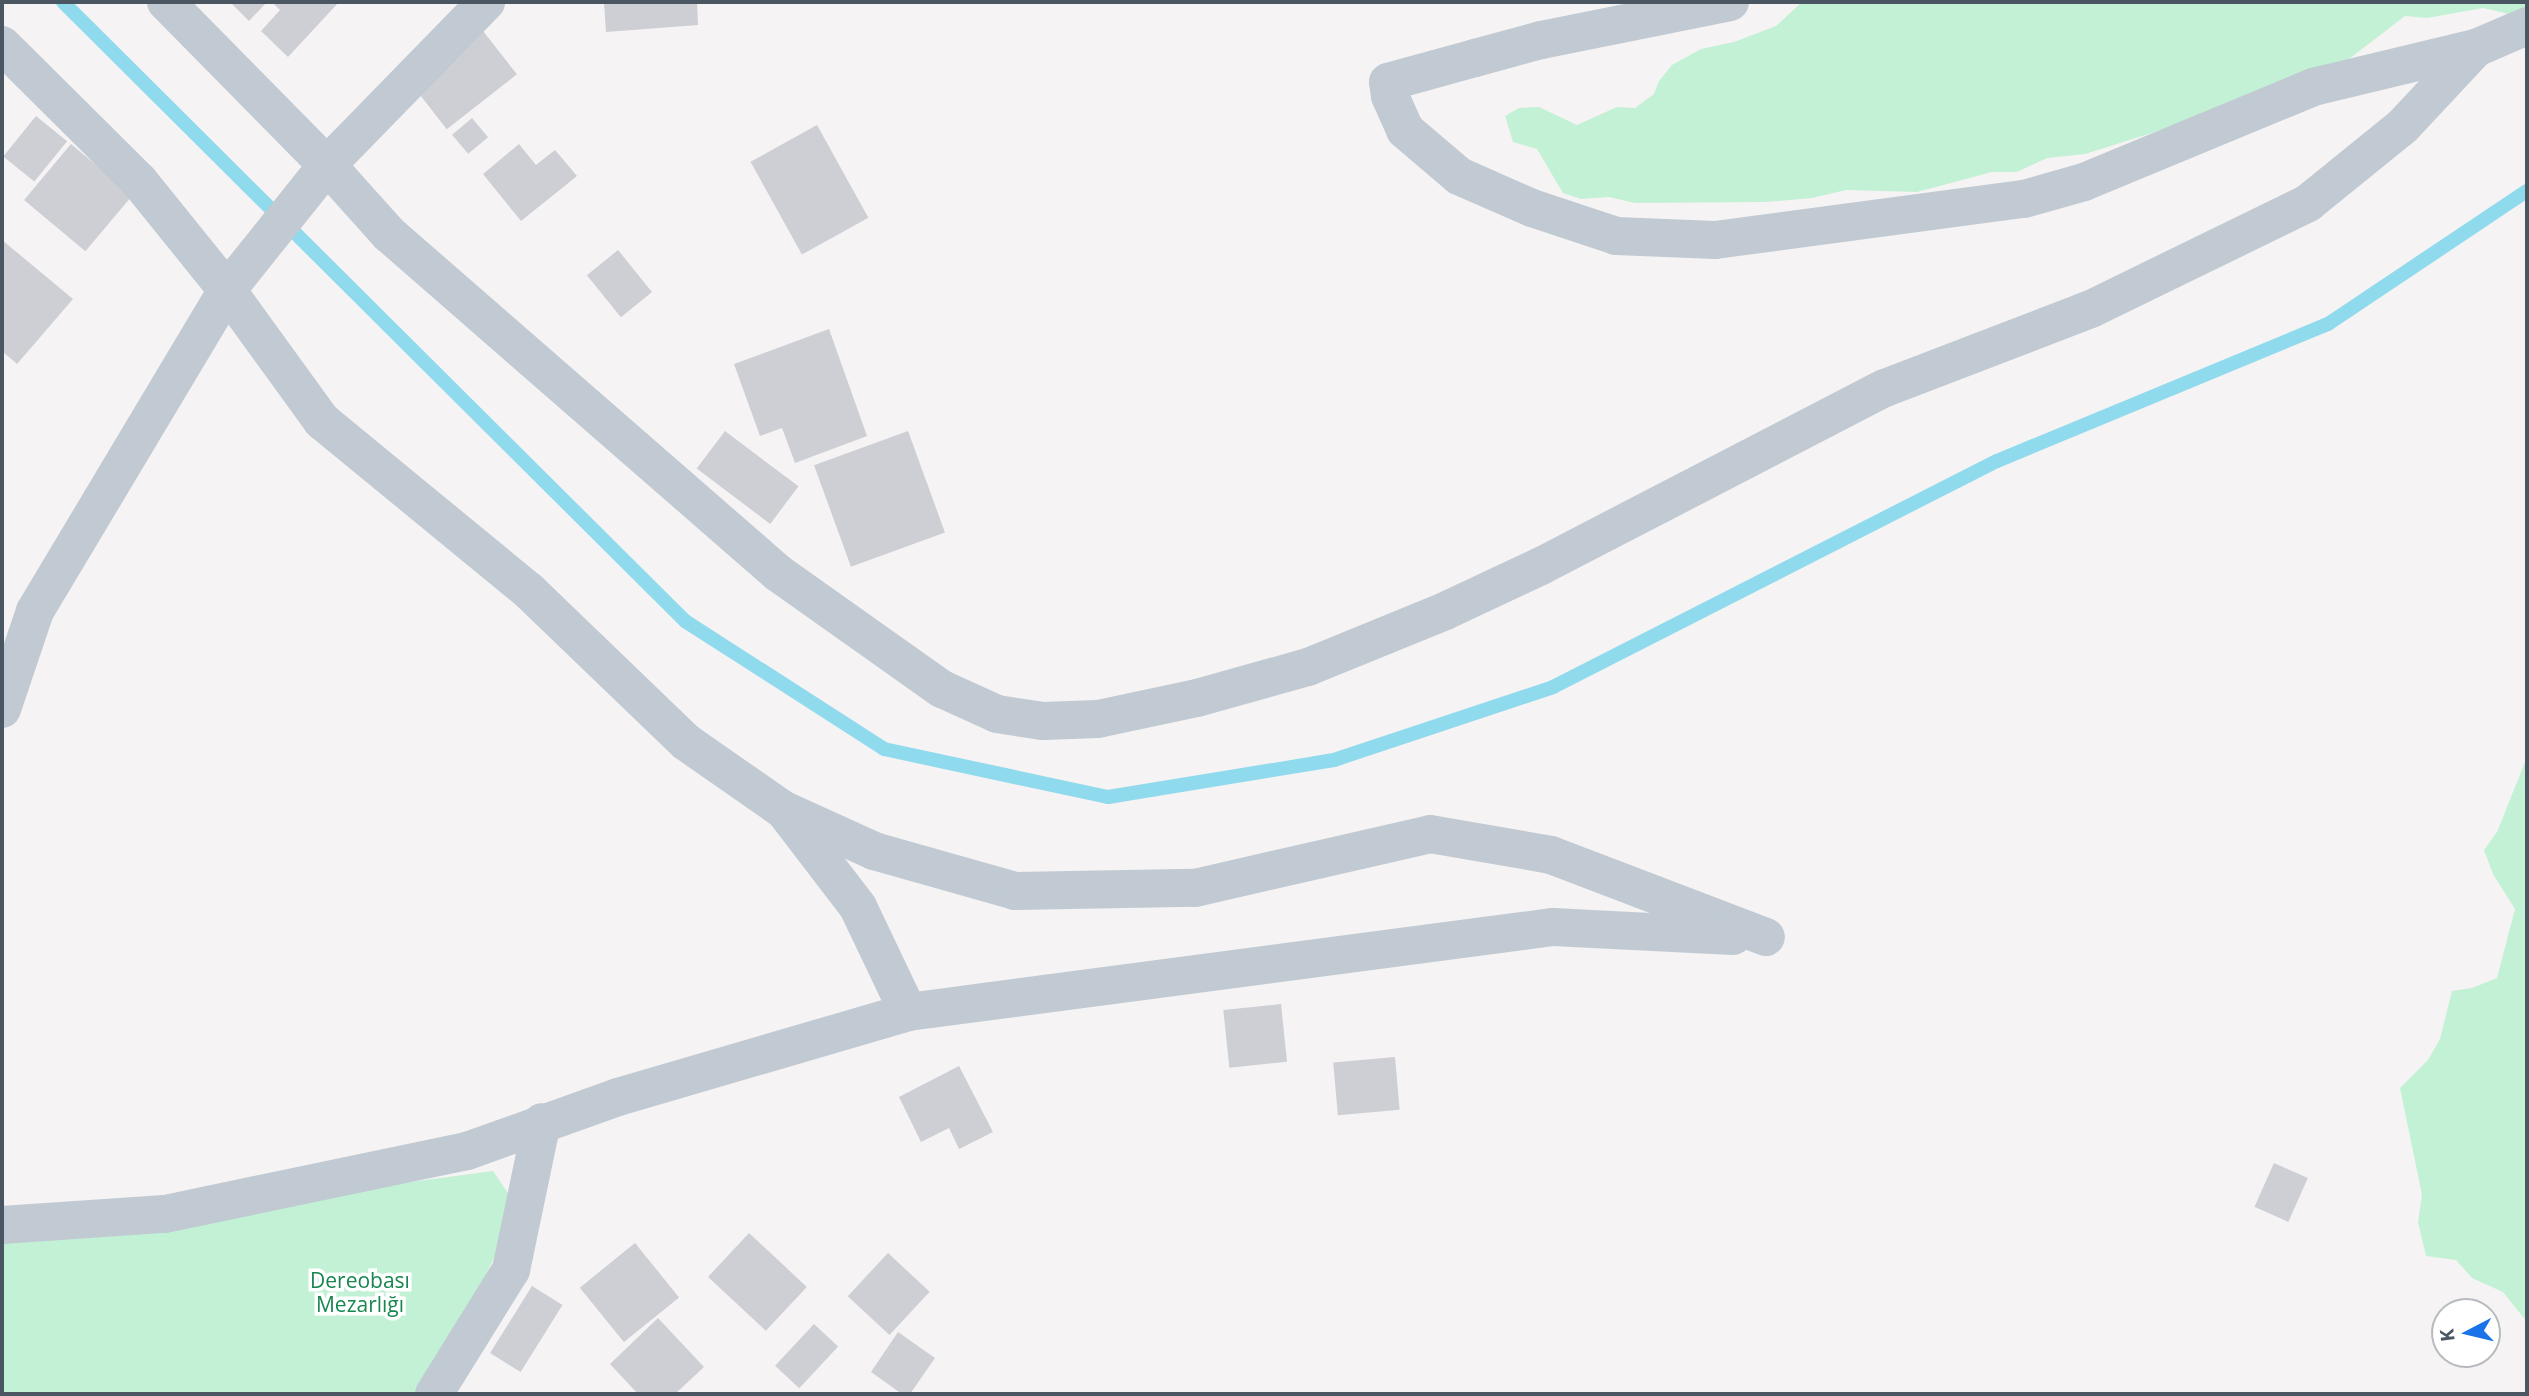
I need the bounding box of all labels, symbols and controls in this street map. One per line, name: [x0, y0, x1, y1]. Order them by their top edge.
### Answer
park label: Dereobası Mezarlığı: [310, 1267, 410, 1317]
north arrow: [2431, 1298, 2501, 1368]
text: K: [2433, 1327, 2461, 1343]

